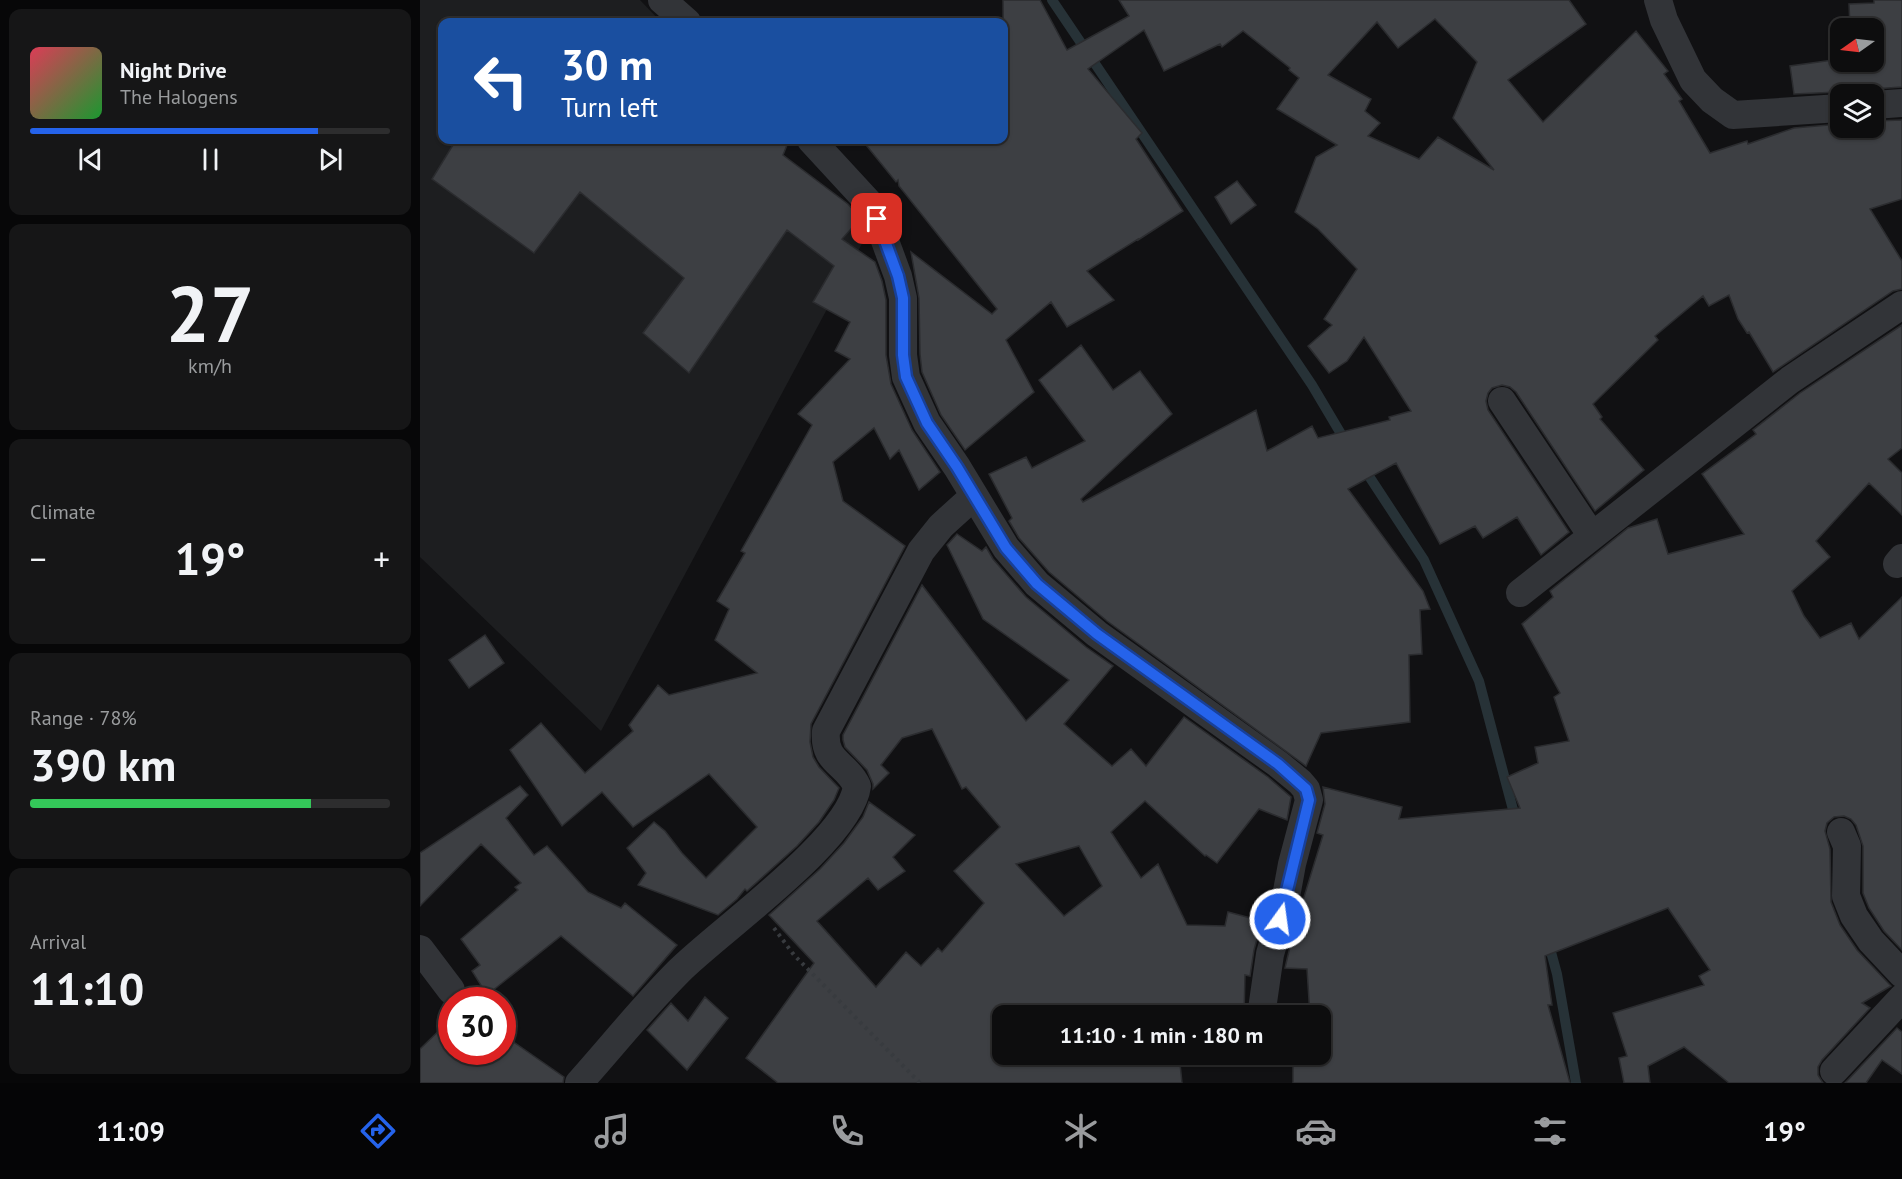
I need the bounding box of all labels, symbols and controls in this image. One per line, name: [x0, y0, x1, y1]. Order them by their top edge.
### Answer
north arrow: [1830, 18, 1884, 72]
map controls: [1830, 18, 1884, 138]
text: 30 m: [561, 37, 653, 92]
icon: left: [462, 42, 540, 120]
text: Night Drive: [120, 56, 227, 84]
text: The Halogens: [120, 84, 238, 110]
button: layers: [1830, 84, 1884, 138]
text: Turn left: [561, 90, 658, 124]
icon: previous: [74, 143, 107, 176]
icon: pause: [194, 143, 227, 176]
icon: next: [314, 143, 347, 176]
pin: [851, 193, 902, 244]
icon: arrive: [860, 202, 893, 235]
text: 27: [166, 263, 254, 364]
text: km/h: [188, 353, 232, 379]
text: Climate: [30, 499, 96, 525]
text: 19°: [175, 529, 245, 587]
text: −: [30, 537, 47, 580]
text: +: [373, 537, 390, 580]
text: Range · 78%: [30, 705, 137, 731]
text: 390 km: [30, 735, 176, 793]
position arrow: [1248, 887, 1312, 951]
text: Arrival: [30, 929, 86, 955]
text: 11:10: [30, 959, 144, 1017]
speed limit sign: 30: [438, 987, 516, 1065]
text: 11:10 · 1 min · 180 m: [1060, 1021, 1263, 1049]
icon: directions: [357, 1110, 399, 1152]
icon: music: [591, 1110, 633, 1152]
icon: phone: [826, 1110, 868, 1152]
icon: climate: [1060, 1110, 1102, 1152]
icon: car: [1295, 1110, 1337, 1152]
icon: filters: [1529, 1110, 1571, 1152]
text: 11:09: [96, 1114, 165, 1148]
text: 19°: [1763, 1114, 1806, 1148]

